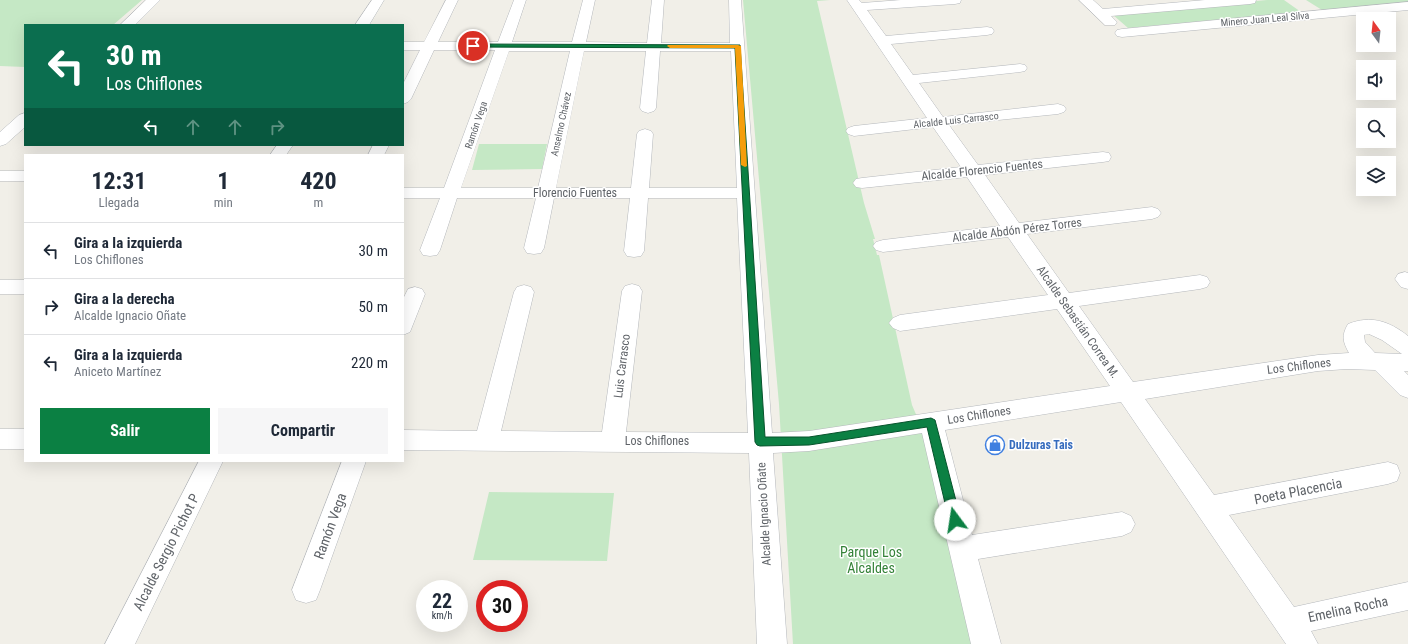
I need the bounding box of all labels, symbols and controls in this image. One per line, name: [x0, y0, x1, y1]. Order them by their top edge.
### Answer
street label: Minero Juan Leal Silva: [1220, 10, 1310, 28]
north arrow: [1356, 12, 1396, 52]
map controls: [1356, 12, 1396, 196]
pin: [456, 29, 490, 63]
icon: arrive: [462, 35, 484, 57]
text: 30 m: [106, 39, 162, 72]
icon: left: [40, 40, 92, 92]
button: sound: [1356, 60, 1396, 100]
text: Los Chiflones: [106, 73, 202, 94]
street label: Anselmo Chávez: [549, 91, 573, 157]
street label: Ramón Vega: [463, 100, 489, 150]
button: search: [1356, 108, 1396, 148]
street label: Alcalde Luis Carrasco: [913, 110, 999, 130]
icon: left: [140, 116, 162, 138]
icon: ahead: [182, 116, 204, 138]
icon: ahead: [224, 116, 246, 138]
icon: right: [266, 116, 288, 138]
button: layers: [1356, 156, 1396, 196]
street label: Alcalde Florencio Fuentes: [921, 157, 1043, 183]
text: 12:31: [91, 167, 146, 195]
text: 1: [217, 167, 229, 195]
text: 420: [300, 167, 337, 195]
street label: Florencio Fuentes: [533, 186, 617, 200]
text: Llegada: [99, 195, 139, 210]
text: min: [214, 195, 233, 210]
text: m: [314, 195, 323, 210]
street label: Alcalde Abdón Pérez Torres: [951, 215, 1083, 245]
text: Gira a la izquierda: [74, 234, 182, 252]
icon: left: [40, 240, 62, 262]
text: 30 m: [358, 242, 388, 260]
text: Los Chiflones: [74, 252, 144, 267]
street label: Alcalde Sebastián Correa M.: [1034, 263, 1122, 381]
text: Gira a la derecha: [74, 290, 175, 308]
icon: right: [40, 296, 62, 318]
text: 50 m: [358, 298, 388, 316]
text: Alcalde Ignacio Oñate: [74, 308, 186, 323]
street label: Luis Carrasco: [611, 333, 633, 399]
text: Gira a la izquierda: [74, 346, 182, 364]
icon: left: [40, 352, 62, 374]
text: 220 m: [351, 354, 388, 372]
street label: Los Chiflones: [1266, 355, 1332, 377]
text: Aniceto Martínez: [74, 364, 161, 379]
street label: Los Chiflones: [946, 403, 1012, 427]
button: Salir: [40, 408, 210, 454]
button: Compartir: [218, 408, 388, 454]
street label: Los Chiflones: [625, 434, 689, 448]
shop icon: Dulzuras Tais: [984, 434, 1006, 456]
place label: Dulzuras Tais: [1009, 438, 1074, 452]
street label: Alcalde Ignacio Oñate: [754, 462, 774, 566]
street label: Poeta Placencia: [1253, 475, 1343, 507]
street label: Alcalde Sergio Pichot P: [130, 491, 203, 613]
street label: Ramón Vega: [311, 491, 349, 561]
position arrow: [934, 499, 976, 541]
park label: Parque Los Alcaldes: [840, 544, 902, 576]
speed limit sign: 30: [476, 580, 528, 632]
text: 22: [432, 589, 452, 613]
street label: Emelina Rocha: [1306, 593, 1390, 625]
text: km/h: [432, 610, 452, 621]

